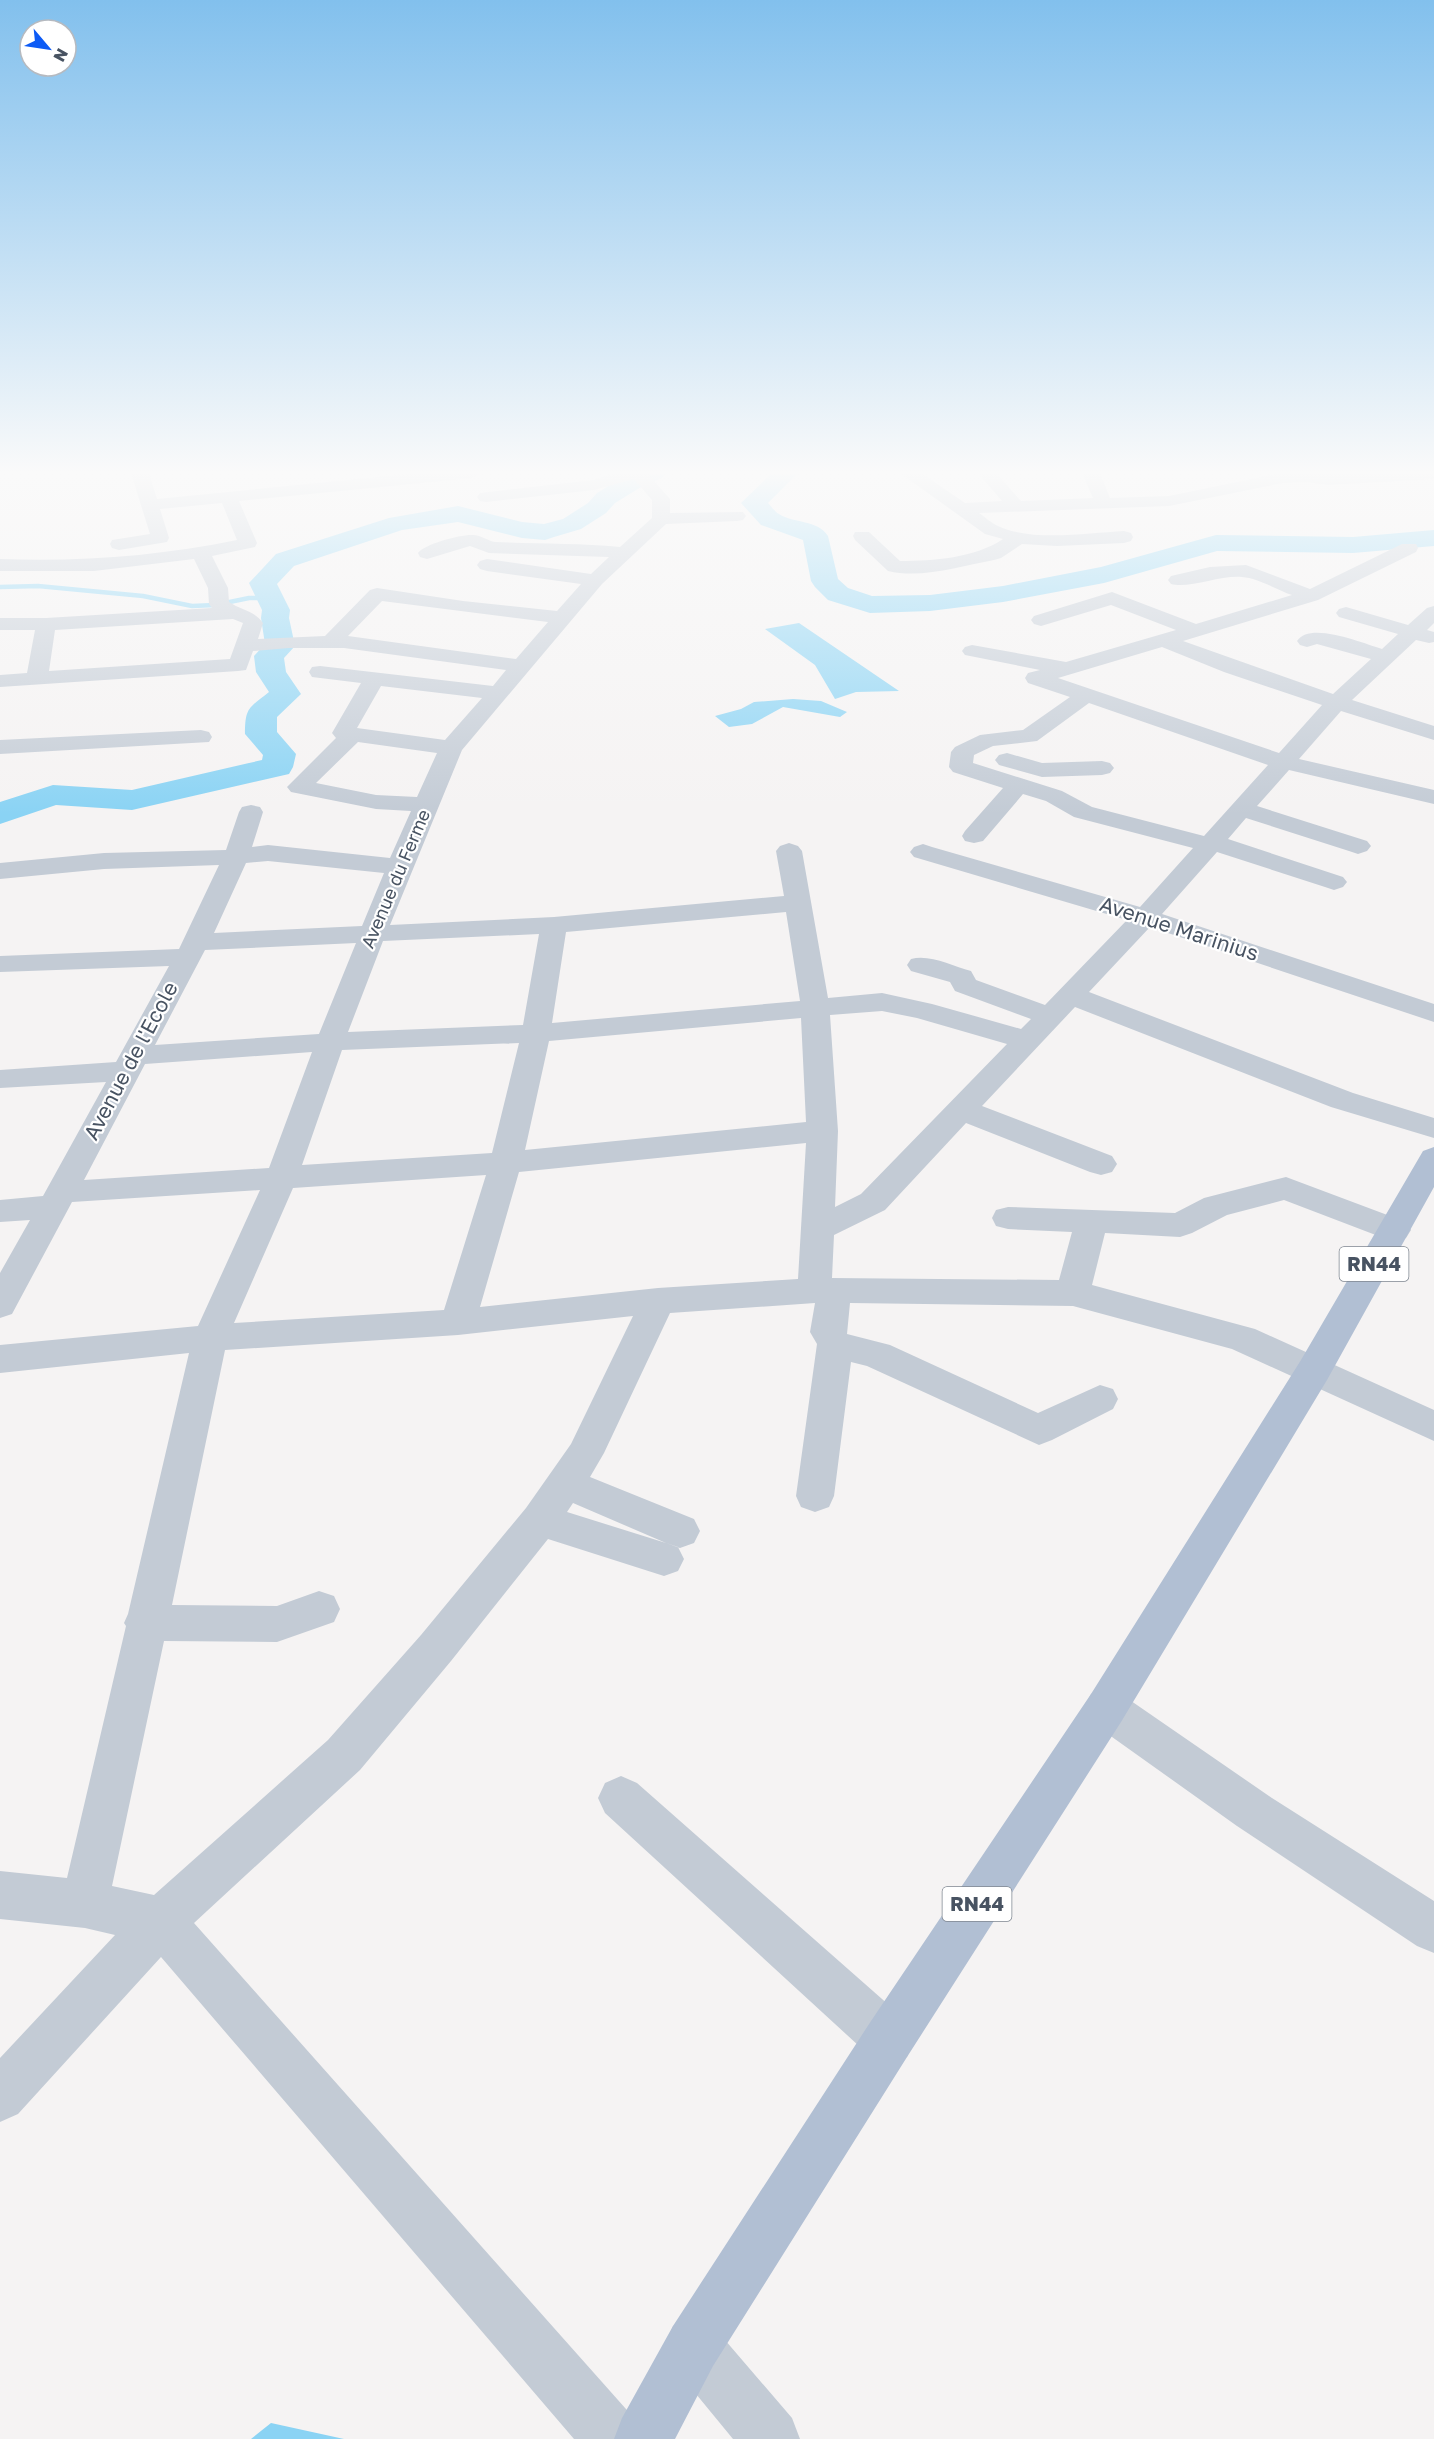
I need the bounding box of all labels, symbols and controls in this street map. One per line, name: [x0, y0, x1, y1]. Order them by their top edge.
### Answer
north arrow: [18, 18, 78, 78]
text: N: [49, 45, 73, 65]
street label: Avenue du Ferme: [356, 806, 434, 951]
street label: Avenue Marinius: [1097, 890, 1262, 966]
street label: Avenue de l'Ecole: [77, 977, 183, 1144]
road number: RN44: [1340, 1247, 1408, 1281]
road number: RN44: [942, 1887, 1012, 1921]

